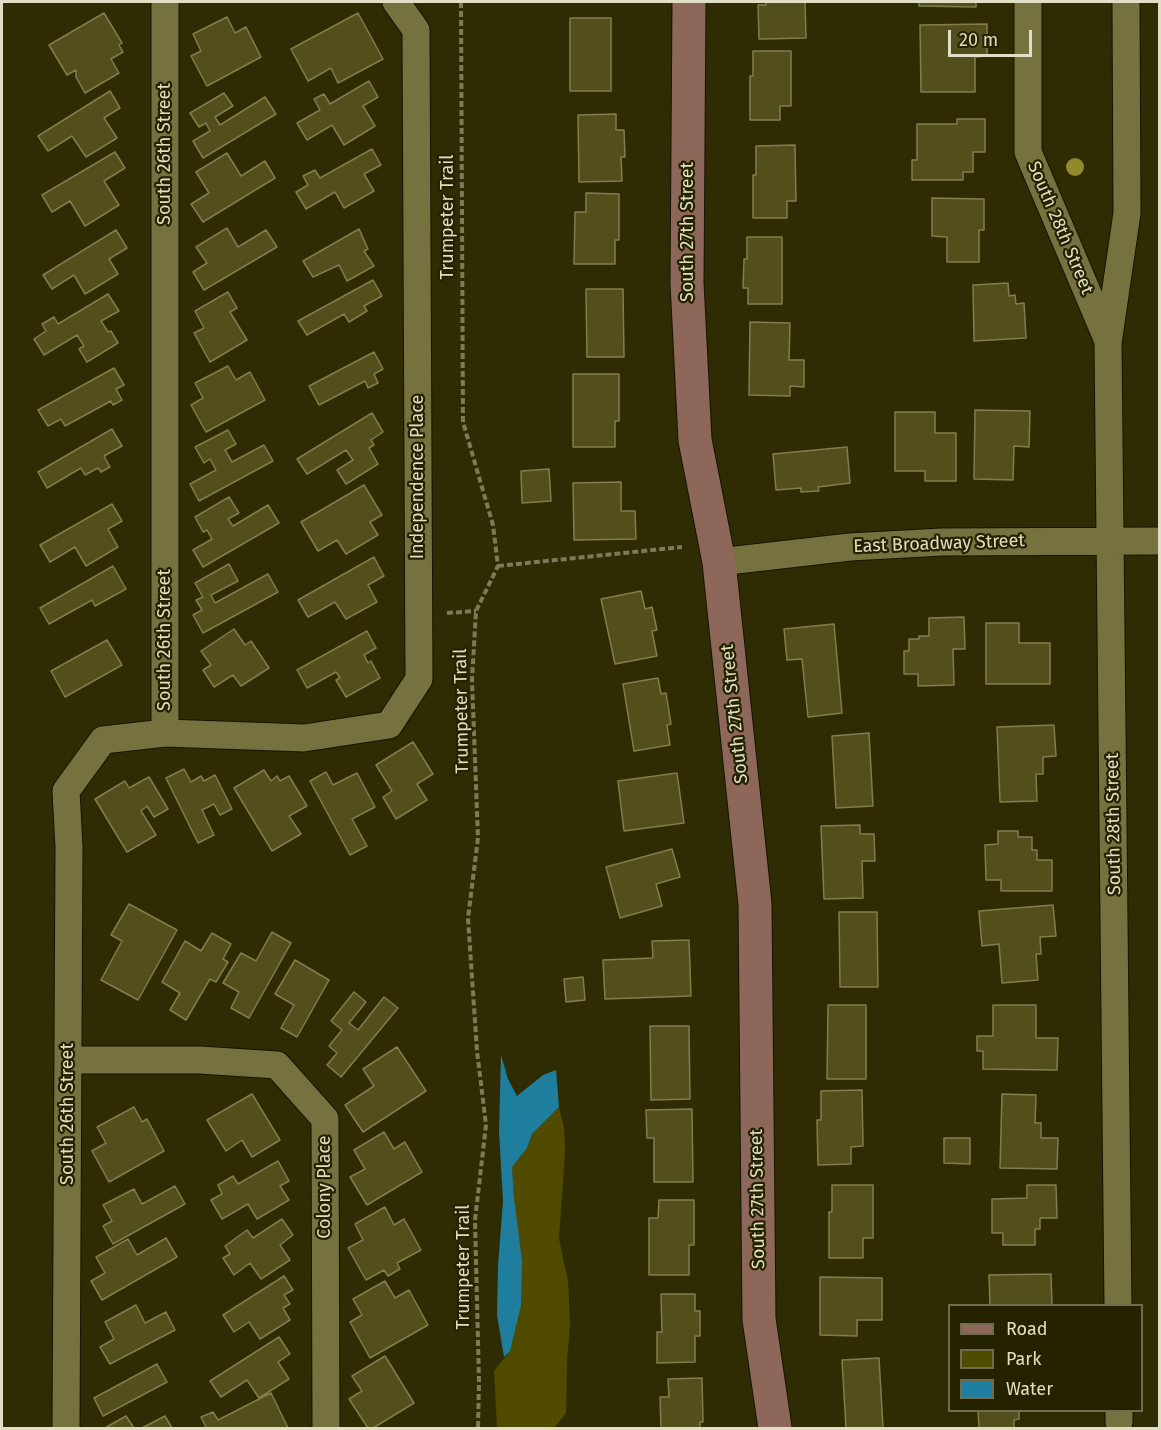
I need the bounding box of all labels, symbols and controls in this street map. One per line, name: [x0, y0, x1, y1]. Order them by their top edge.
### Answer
scale bar: [951, 18, 1035, 56]
text: 20 m: [959, 29, 998, 51]
street label: South 26th Street: [154, 83, 176, 225]
street label: Trumpeter Trail: [437, 154, 459, 280]
street label: South 28th Street: [1022, 158, 1098, 298]
street label: South 27th Street: [677, 162, 699, 302]
street label: Independence Place: [407, 395, 429, 559]
street label: East Broadway Street: [853, 530, 1025, 558]
street label: South 26th Street: [154, 569, 176, 711]
street label: South 27th Street: [717, 643, 753, 785]
street label: Trumpeter Trail: [450, 648, 474, 774]
street label: South 28th Street: [1102, 753, 1126, 895]
street label: South 26th Street: [57, 1043, 79, 1185]
street label: South 27th Street: [746, 1129, 770, 1269]
street label: Colony Place: [314, 1135, 336, 1239]
street label: Trumpeter Trail: [453, 1204, 475, 1330]
legend: [948, 1304, 1143, 1412]
text: Road: [1006, 1318, 1048, 1340]
text: Park: [1006, 1348, 1041, 1370]
text: Water: [1006, 1378, 1053, 1400]

